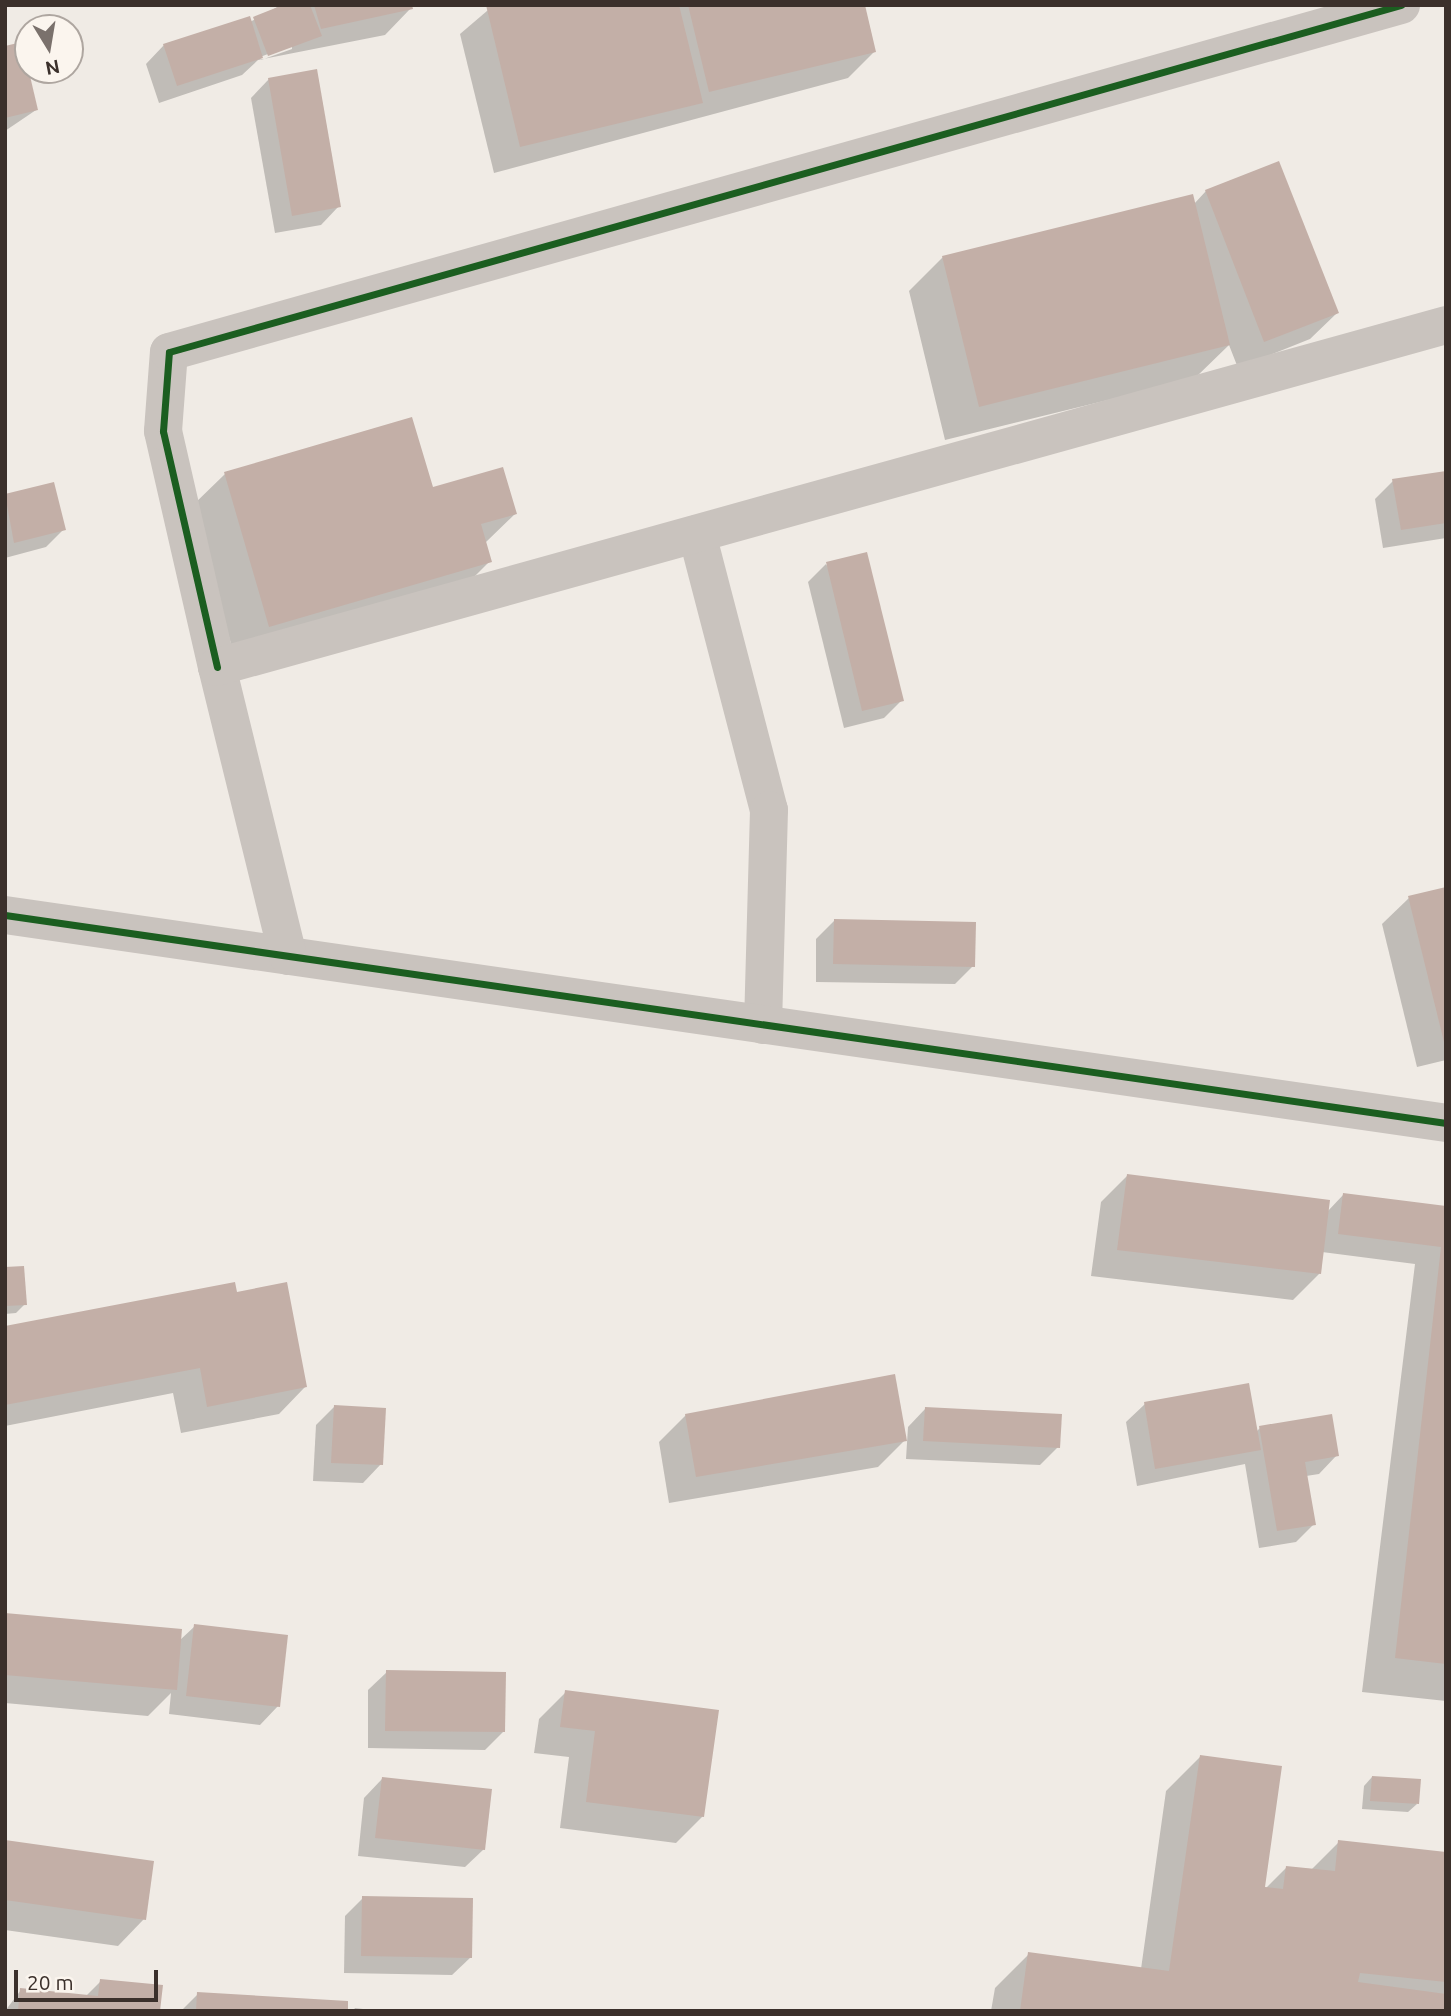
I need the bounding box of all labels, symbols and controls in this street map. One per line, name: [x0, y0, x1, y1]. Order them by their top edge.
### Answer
north arrow: [14, 14, 84, 84]
text: N: [44, 55, 62, 80]
scale bar: [18, 1956, 161, 2000]
text: 20 m: [27, 1970, 74, 1994]

